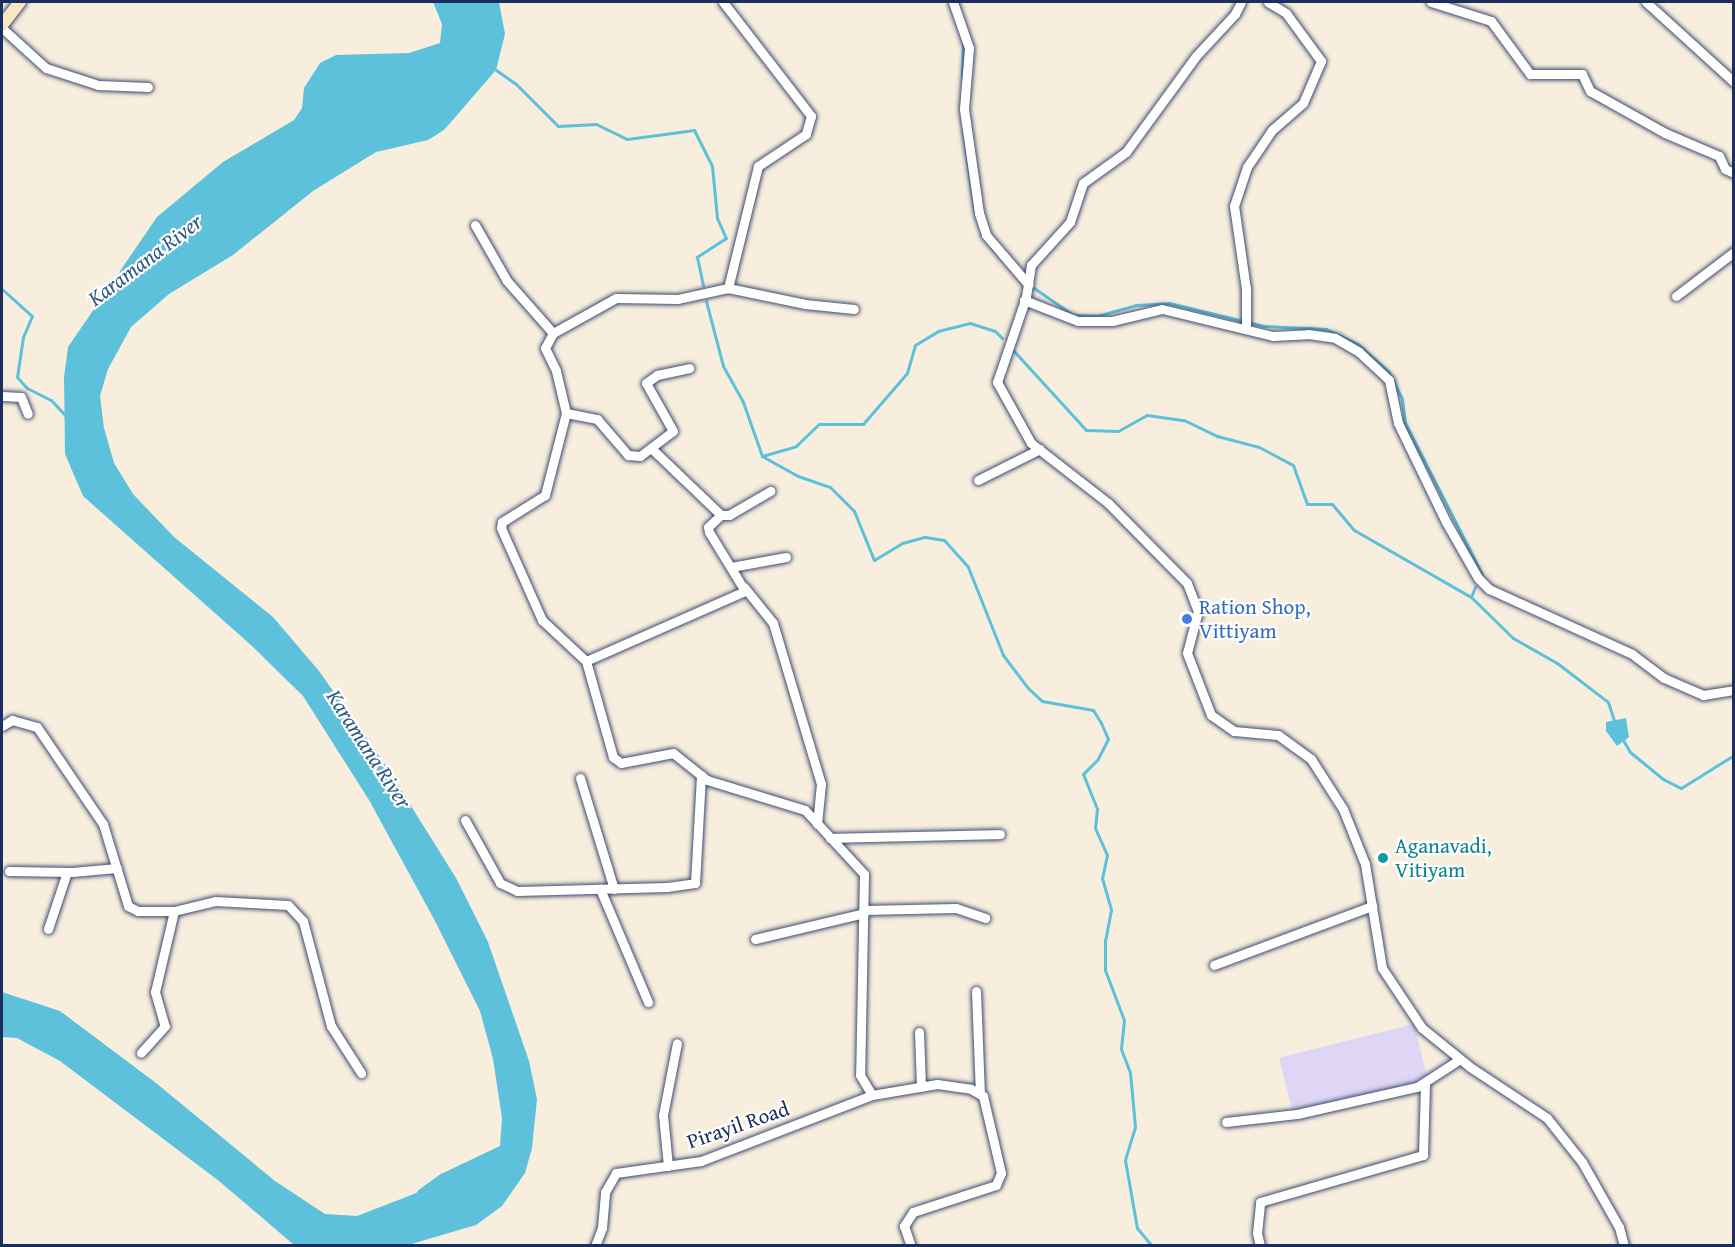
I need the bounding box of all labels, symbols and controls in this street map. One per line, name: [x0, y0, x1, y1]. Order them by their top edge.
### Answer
water label: Karamana River: [83, 208, 207, 312]
place label: Ration Shop, Vittiyam: [1199, 594, 1311, 644]
marker: Ration Shop, Vittiyam: [1180, 612, 1194, 626]
water label: Karamana River: [321, 685, 417, 813]
place label: Aganavadi, Vitiyam: [1395, 833, 1492, 883]
marker: Aganavadi, Vitiyam: [1376, 851, 1390, 865]
street label: Pirayil Road: [684, 1096, 792, 1154]

